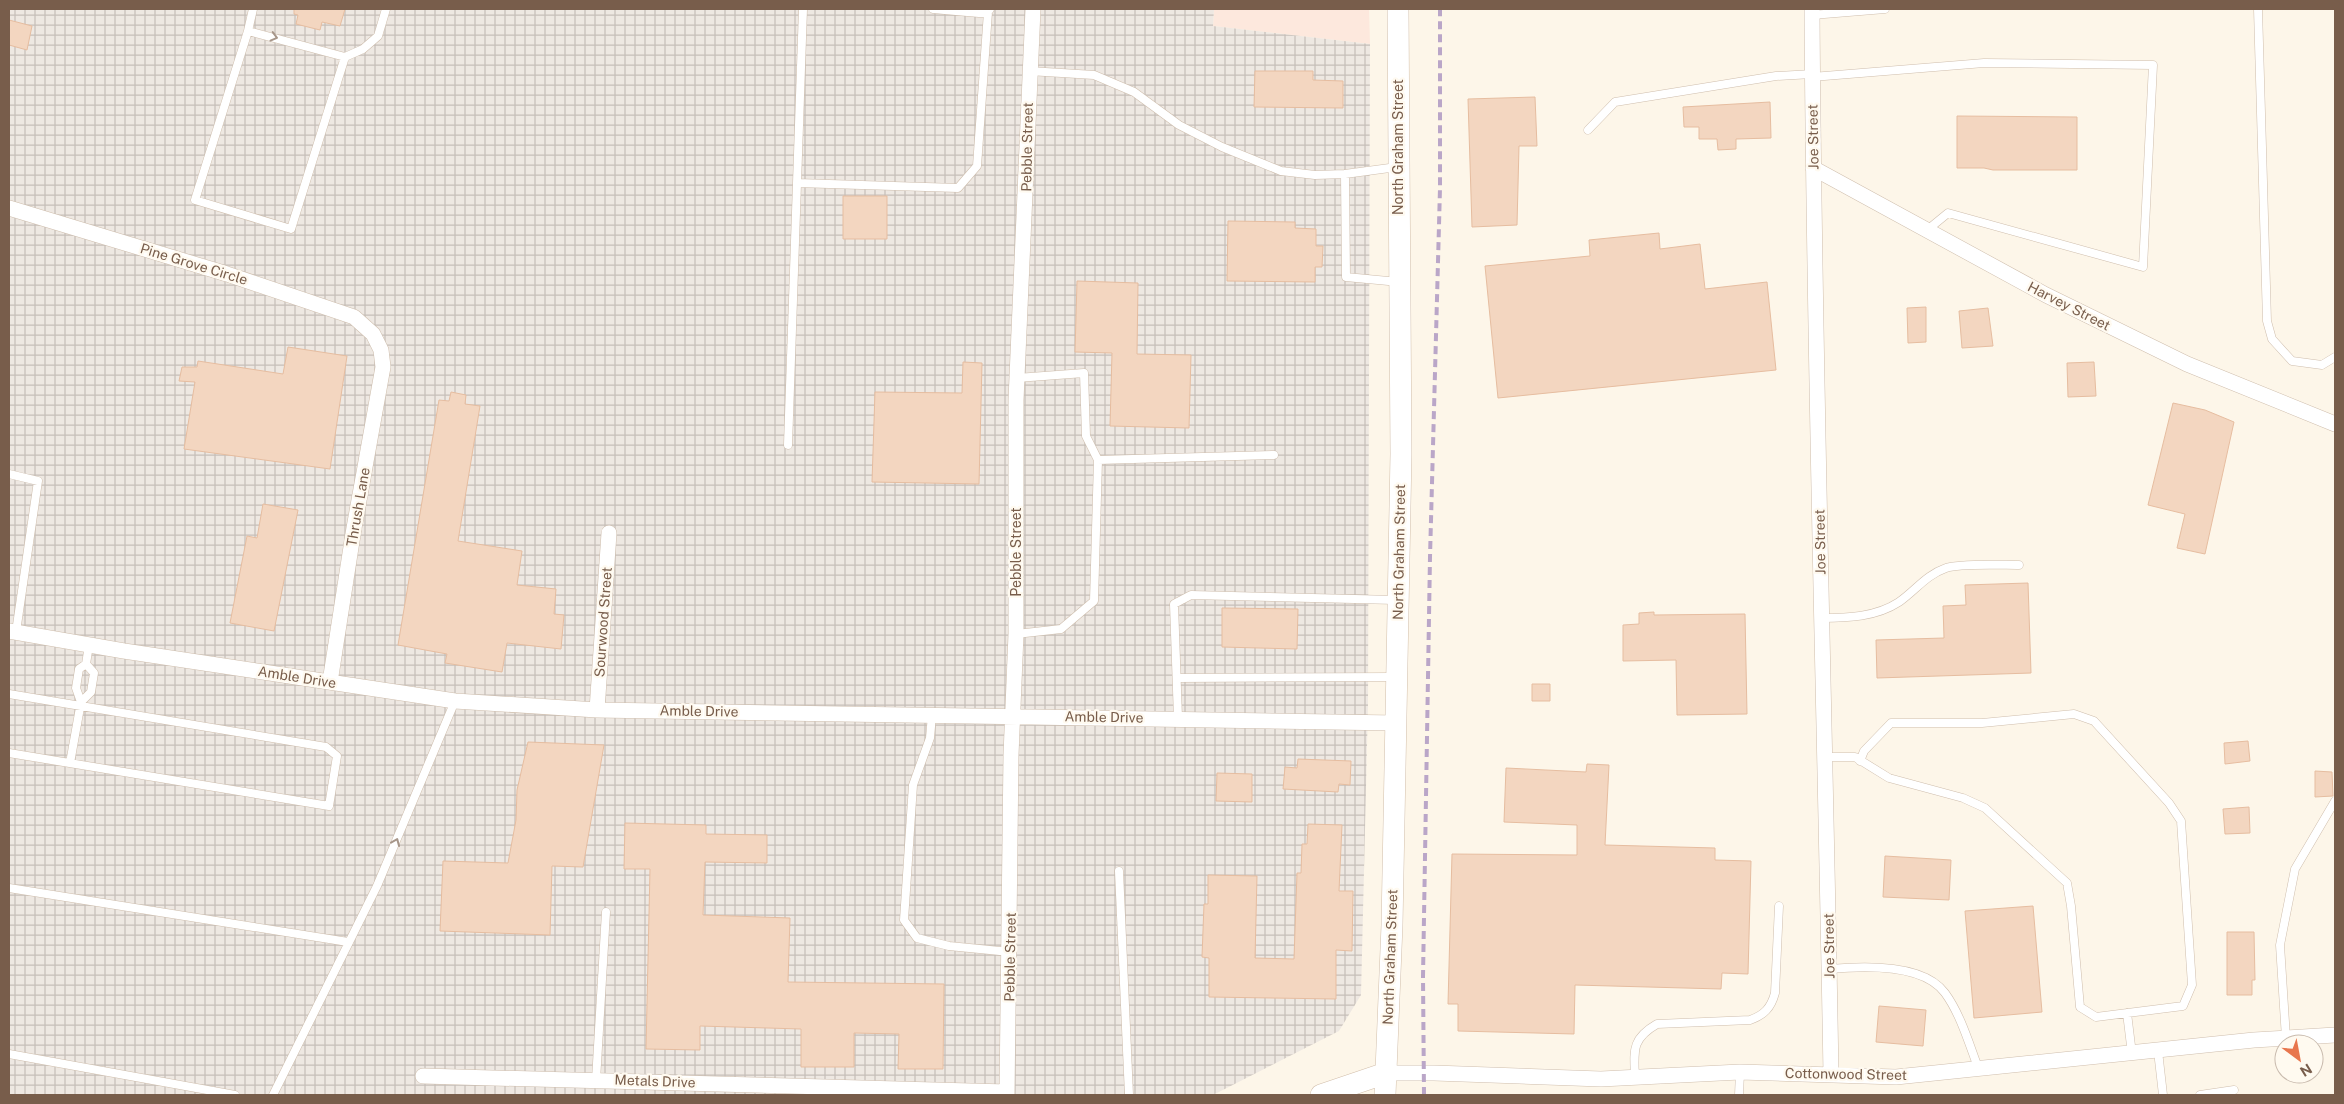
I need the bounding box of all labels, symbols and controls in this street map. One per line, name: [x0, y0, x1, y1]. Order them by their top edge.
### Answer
one-way arrow: [269, 32, 277, 42]
street label: North Graham Street: [1390, 79, 1406, 215]
street label: Pebble Street: [1018, 102, 1036, 192]
street label: Joe Street: [1804, 104, 1822, 170]
street label: Pine Grove Circle: [138, 240, 250, 288]
street label: Harvey Street: [2025, 278, 2113, 334]
street label: Thrush Lane: [343, 466, 373, 548]
street label: North Graham Street: [1390, 484, 1408, 620]
street label: Pebble Street: [1008, 507, 1024, 597]
street label: Joe Street: [1811, 509, 1829, 575]
street label: Sourwood Street: [591, 566, 615, 678]
street label: Amble Drive: [257, 663, 337, 691]
street label: Amble Drive: [659, 702, 739, 720]
street label: Amble Drive: [1064, 708, 1144, 726]
one-way arrow: [390, 838, 400, 846]
street label: North Graham Street: [1380, 889, 1400, 1025]
street label: Pebble Street: [1001, 912, 1019, 1002]
street label: Joe Street: [1820, 913, 1838, 979]
north arrow: [2274, 1034, 2324, 1084]
text: N: [2297, 1060, 2315, 1080]
street label: Cottonwood Street: [1785, 1065, 1907, 1083]
street label: Metals Drive: [614, 1072, 696, 1090]

